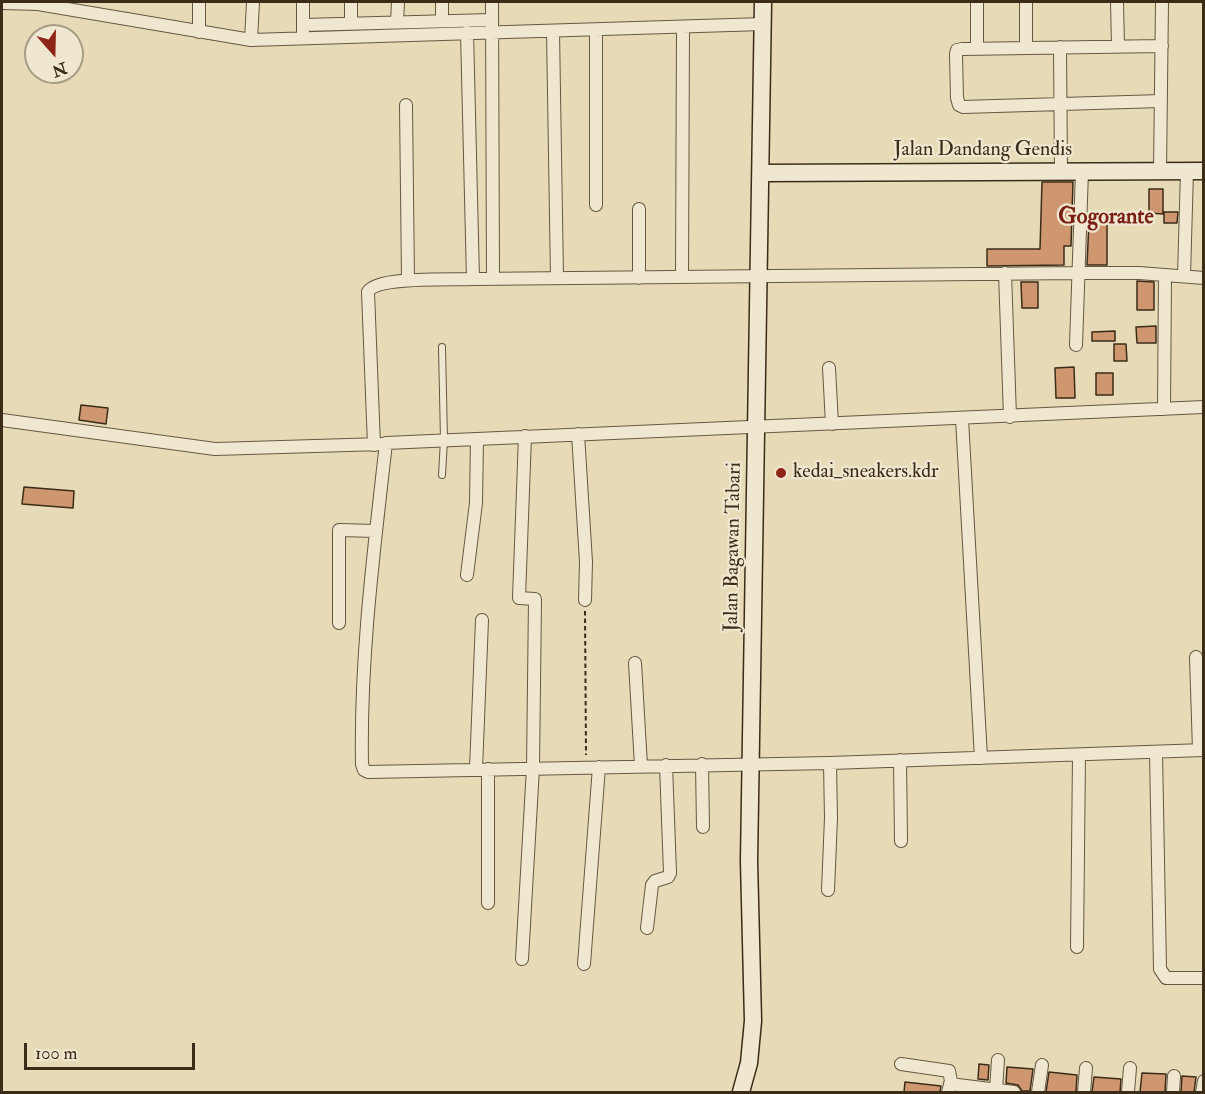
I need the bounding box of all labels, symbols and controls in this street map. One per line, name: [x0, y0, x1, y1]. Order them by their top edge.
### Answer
north arrow: [24, 24, 84, 84]
text: N: [49, 57, 70, 81]
street label: Jalan Dandang Gendis: [894, 139, 1072, 163]
district label: Gogorante: [1058, 205, 1154, 231]
place label: kedai_sneakers.kdr: [793, 461, 939, 485]
street label: Jalan Bagawan Tabari: [721, 462, 747, 632]
marker: kedai_sneakers.kdr: [774, 466, 788, 480]
scale bar: [27, 1031, 198, 1069]
text: 100 m: [35, 1042, 78, 1065]

